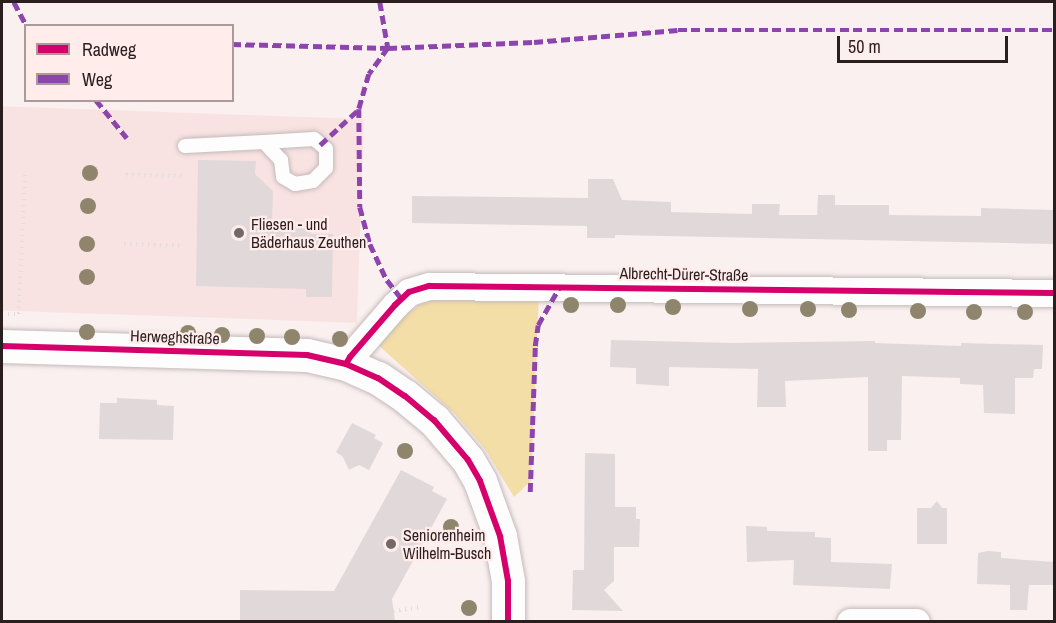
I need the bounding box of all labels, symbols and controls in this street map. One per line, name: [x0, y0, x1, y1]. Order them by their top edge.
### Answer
legend: [24, 24, 234, 102]
scale bar: [840, 24, 1011, 62]
text: 50 m: [848, 34, 881, 59]
text: Radweg: [82, 37, 136, 62]
text: Weg: [82, 67, 112, 92]
place label: Fliesen - und Bäderhaus Zeuthen: [251, 214, 366, 252]
marker: Fliesen - und Bäderhaus Zeuthen: [232, 226, 246, 240]
street label: Albrecht-Dürer-Straße: [619, 263, 749, 285]
street label: Herweghstraße: [130, 326, 220, 348]
place label: Seniorenheim Wilhelm-Busch: [403, 525, 491, 563]
marker: Seniorenheim Wilhelm-Busch: [384, 537, 398, 551]

